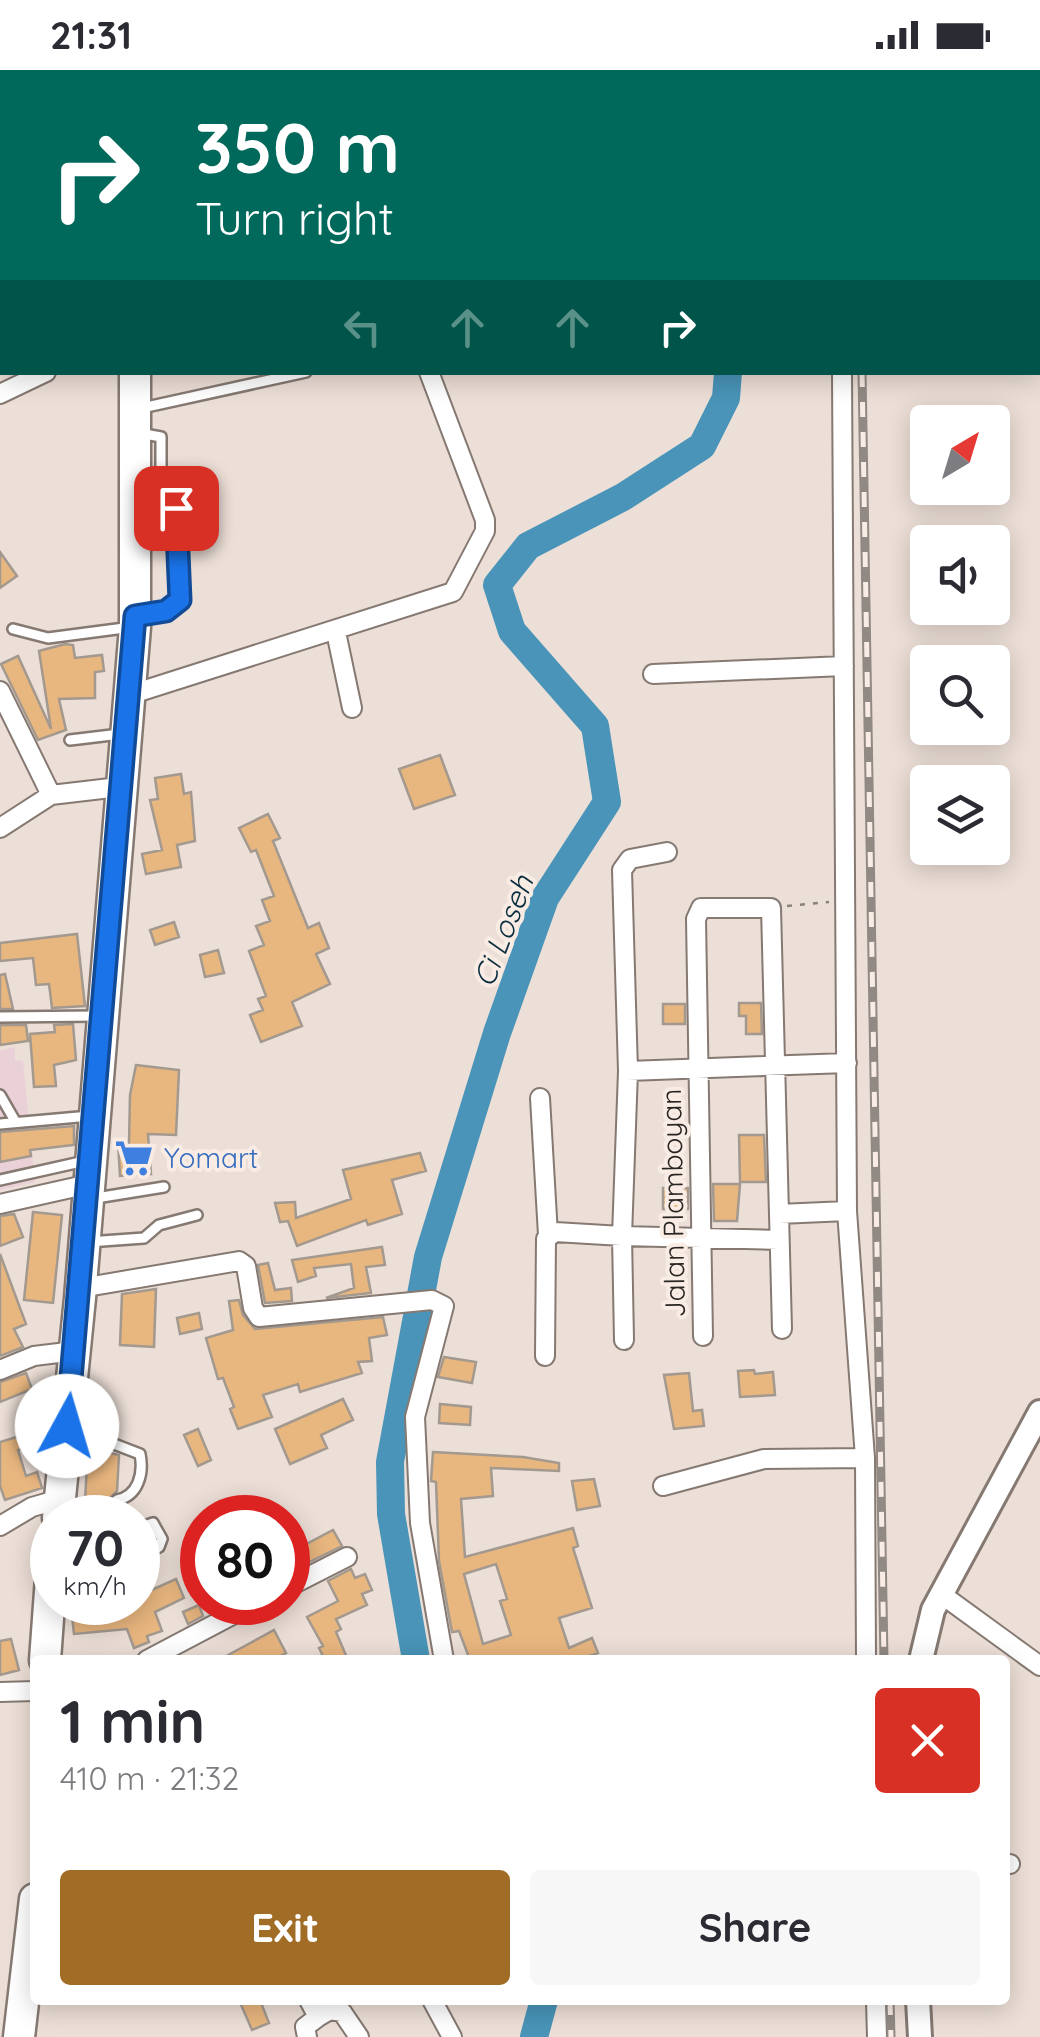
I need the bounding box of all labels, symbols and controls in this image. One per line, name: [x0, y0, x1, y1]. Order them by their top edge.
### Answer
text: 21:31: [50, 11, 132, 59]
text: 350 m: [195, 103, 400, 191]
icon: right: [30, 110, 160, 240]
text: Turn right: [195, 190, 394, 246]
icon: left: [335, 300, 390, 355]
icon: ahead: [440, 300, 495, 355]
icon: ahead: [545, 300, 600, 355]
icon: right: [650, 300, 705, 355]
north arrow: [910, 405, 1010, 505]
map controls: [910, 405, 1010, 865]
pin: [134, 466, 219, 551]
icon: arrive: [149, 481, 204, 536]
button: sound: [910, 525, 1010, 625]
button: search: [910, 645, 1010, 745]
button: layers: [910, 765, 1010, 865]
water label: Ci Loseh: [464, 869, 542, 992]
street label: Jalan Plamboyan: [653, 1088, 692, 1318]
supermarket icon: Yomart: [113, 1137, 155, 1179]
place label: Yomart: [164, 1140, 258, 1175]
position arrow: [15, 1374, 119, 1478]
speed limit sign: 80: [180, 1495, 310, 1625]
text: 70: [66, 1516, 124, 1579]
text: km/h: [63, 1570, 127, 1601]
text: 1 min: [60, 1683, 205, 1758]
button: close: [875, 1688, 980, 1793]
text: 410 m · 21:32: [60, 1758, 239, 1798]
button: Exit: [60, 1870, 510, 1985]
button: Share: [530, 1870, 980, 1985]

